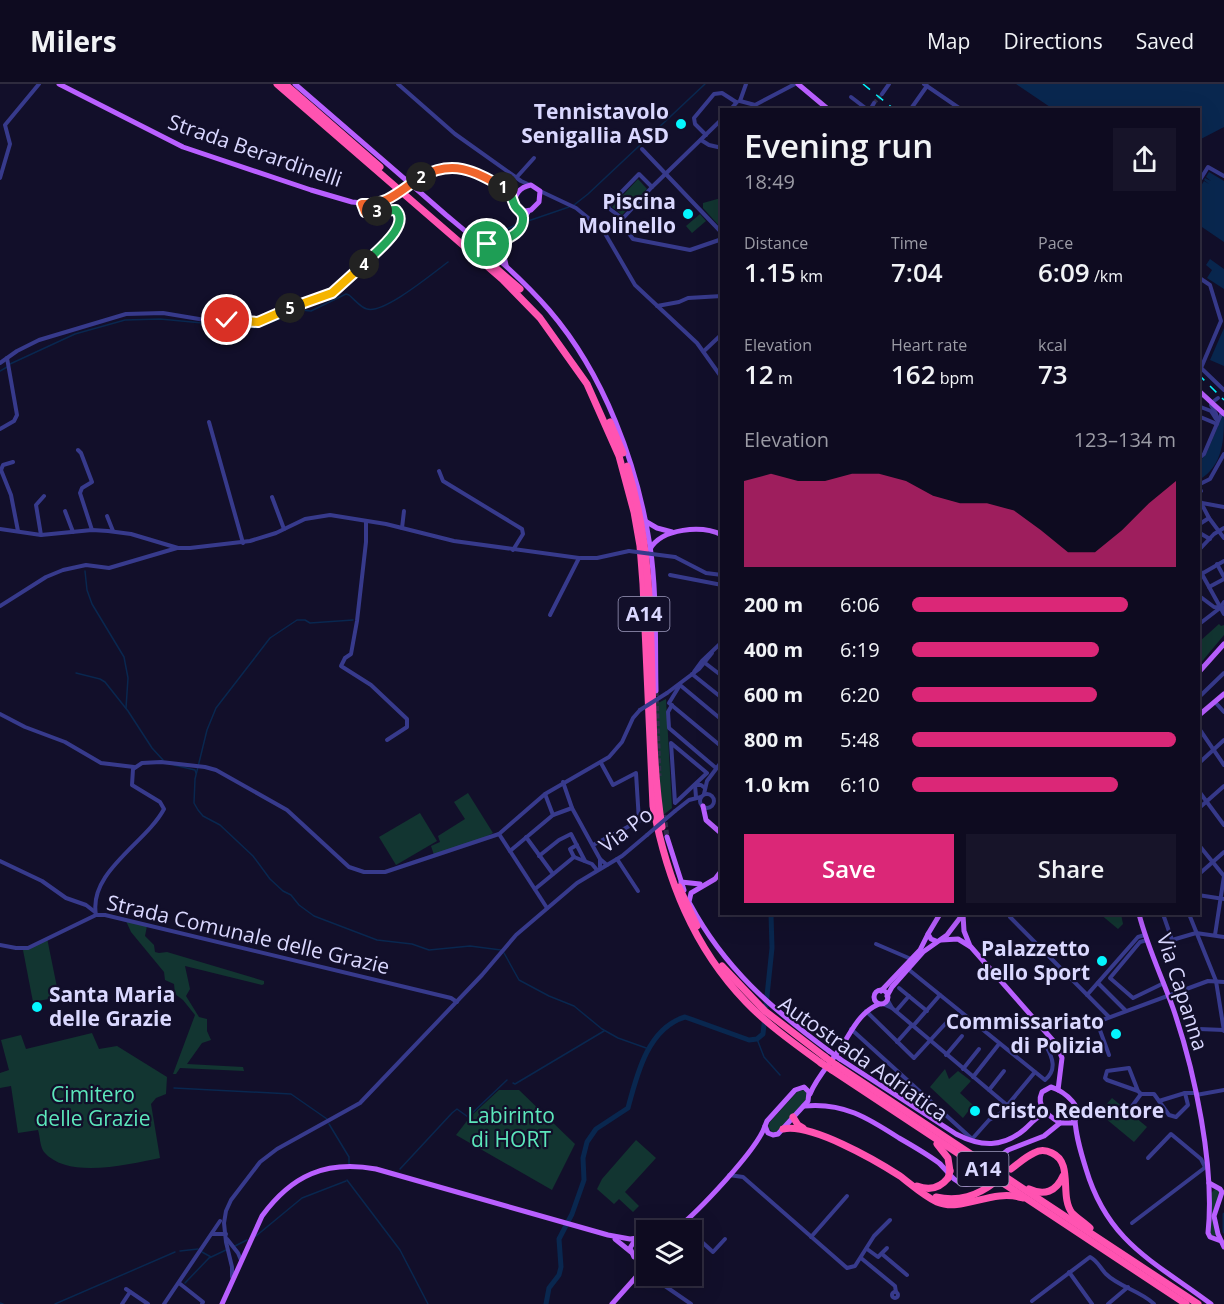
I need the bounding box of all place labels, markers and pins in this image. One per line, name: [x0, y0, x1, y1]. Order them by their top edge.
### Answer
place label: Tennistavolo Senigallia ASD: [521, 97, 669, 149]
marker: Tennistavolo Senigallia ASD: [674, 117, 688, 131]
pin: 2: [406, 162, 436, 192]
pin: 1: [488, 172, 518, 202]
place label: Piscina Molinello: [578, 187, 676, 239]
pin: 3: [362, 196, 392, 226]
marker: Piscina Molinello: [681, 207, 695, 221]
pin: [461, 218, 512, 269]
pin: 4: [349, 249, 379, 279]
pin: 5: [275, 293, 305, 323]
pin: [201, 294, 252, 345]
place label: Palazzetto dello Sport: [977, 934, 1090, 986]
marker: Palazzetto dello Sport: [1095, 954, 1109, 968]
place label: Santa Maria delle Grazie: [49, 980, 175, 1032]
marker: Santa Maria delle Grazie: [30, 1000, 44, 1014]
place label: Commissariato di Polizia: [946, 1007, 1104, 1059]
marker: Commissariato di Polizia: [1109, 1027, 1123, 1041]
place label: Cristo Redentore: [987, 1096, 1164, 1124]
marker: Cristo Redentore: [968, 1104, 982, 1118]

